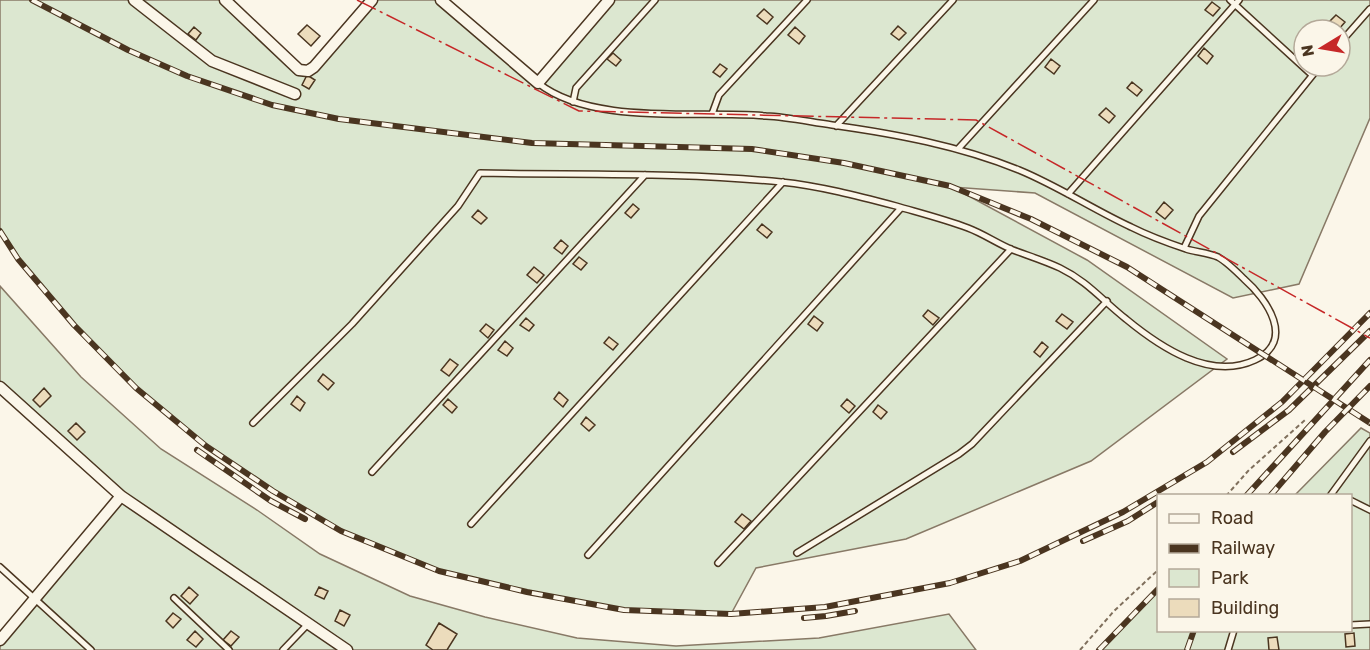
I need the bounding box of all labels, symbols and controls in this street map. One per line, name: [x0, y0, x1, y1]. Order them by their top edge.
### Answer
north arrow: [1292, 18, 1352, 78]
text: N: [1297, 43, 1318, 58]
legend: [1157, 494, 1352, 632]
text: Road: [1211, 507, 1254, 529]
text: Railway: [1211, 537, 1275, 559]
text: Park: [1211, 567, 1249, 589]
text: Building: [1211, 597, 1279, 619]

